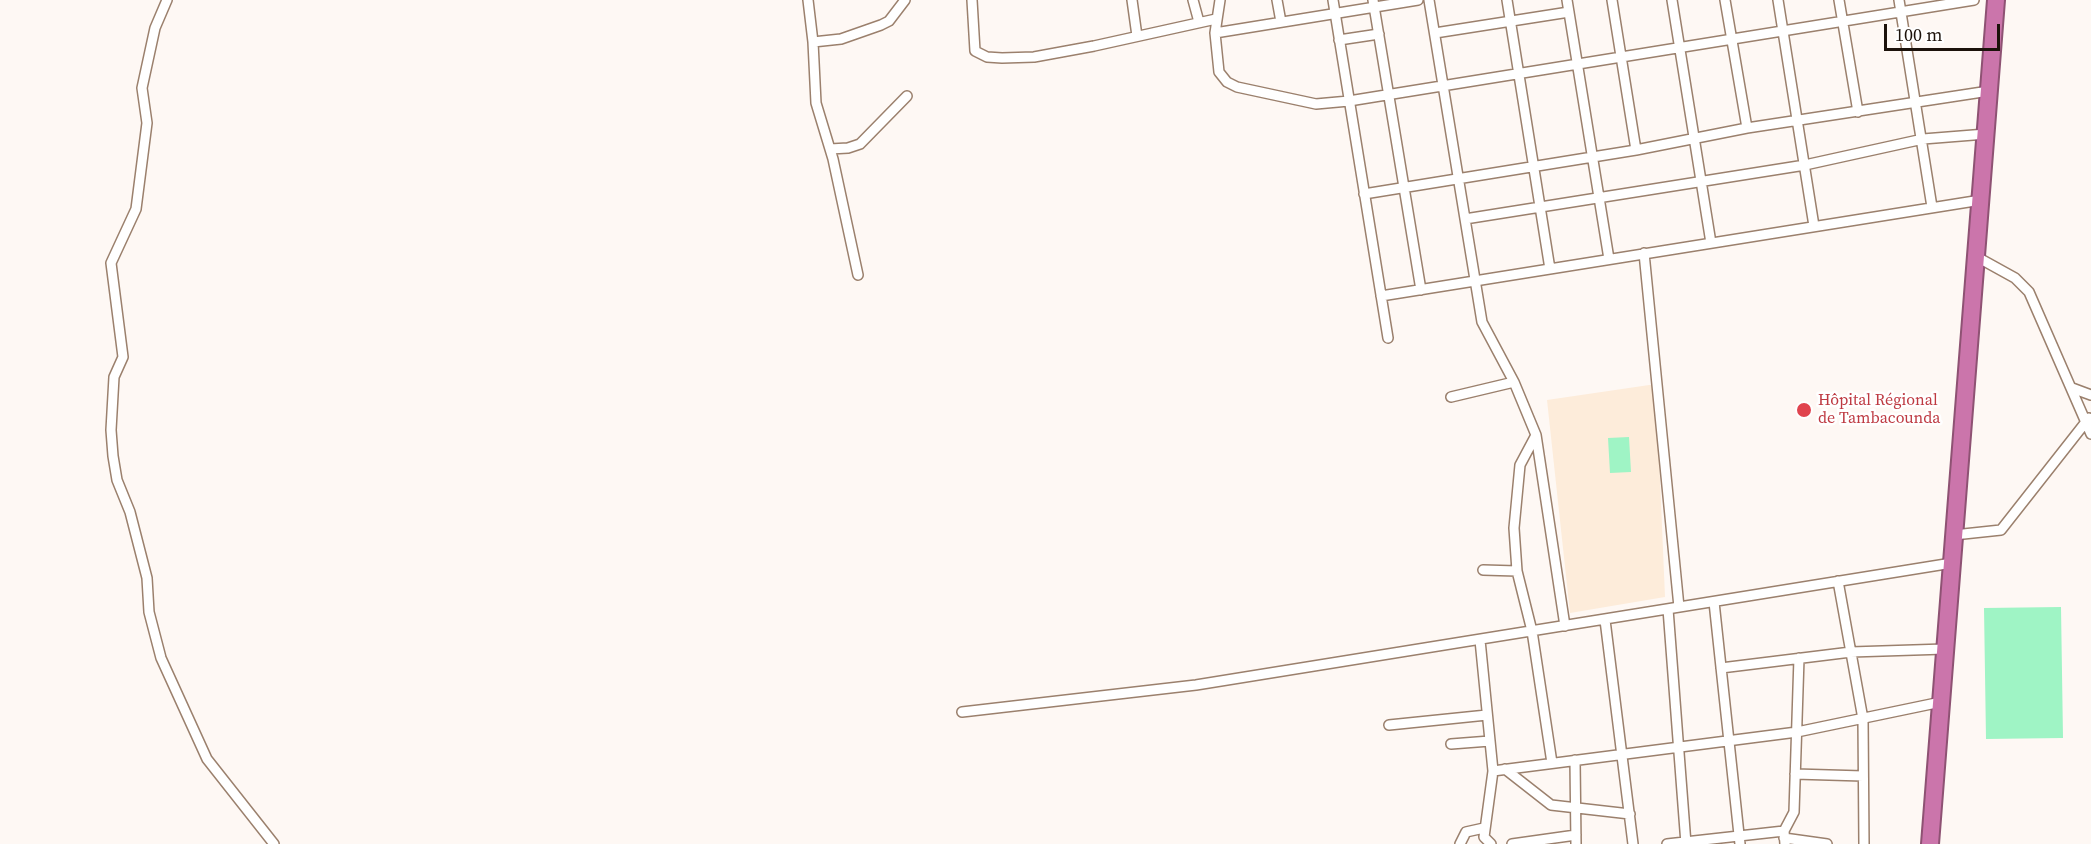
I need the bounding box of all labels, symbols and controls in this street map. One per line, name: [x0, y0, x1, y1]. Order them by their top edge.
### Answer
scale bar: [1887, 12, 2002, 50]
text: 100 m: [1895, 22, 1942, 47]
place label: Hôpital Régional de Tambacounda: [1818, 391, 1940, 429]
marker: Hôpital Régional de Tambacounda: [1795, 401, 1813, 419]

